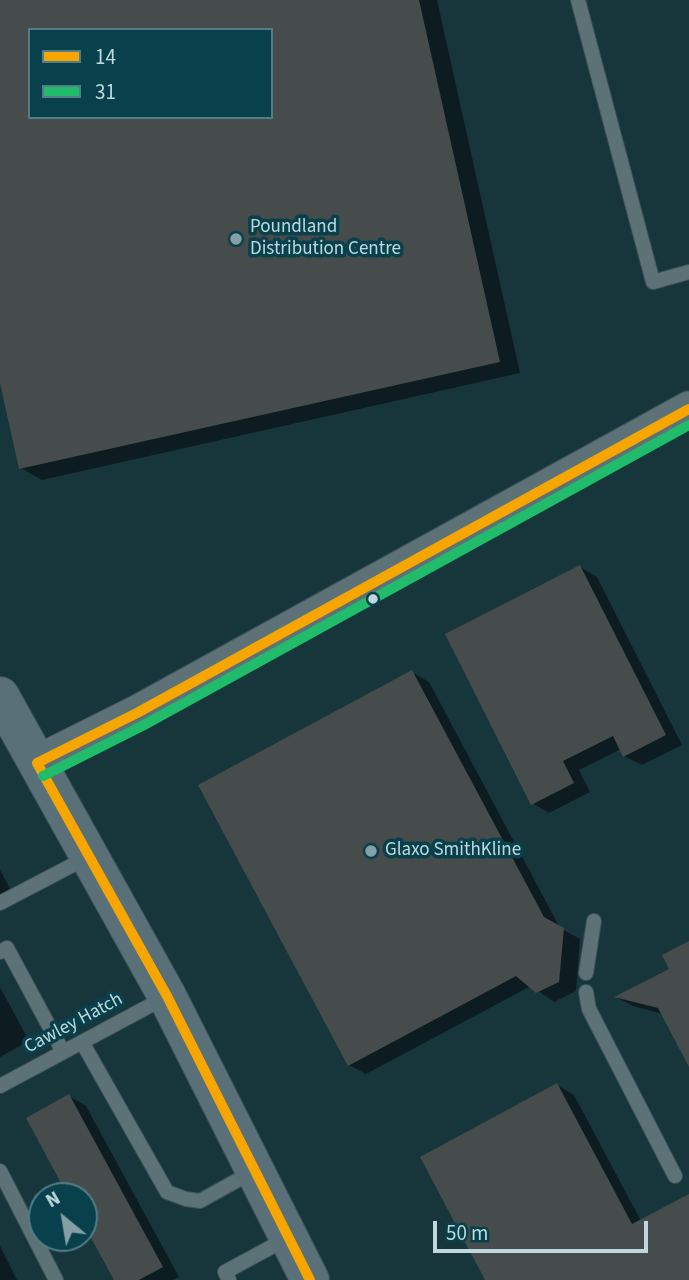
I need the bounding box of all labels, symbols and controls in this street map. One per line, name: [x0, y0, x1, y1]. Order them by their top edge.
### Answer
legend: [28, 28, 273, 119]
text: 14: [95, 42, 116, 72]
text: 31: [95, 77, 116, 107]
place label: Poundland Distribution Centre: [250, 217, 401, 261]
marker: Poundland Distribution Centre: [228, 231, 244, 247]
unlabelled marker: [366, 592, 380, 606]
place label: Glaxo SmithKline: [385, 840, 521, 862]
marker: Glaxo SmithKline: [363, 843, 379, 859]
street label: Cawley Hatch: [21, 989, 127, 1059]
north arrow: [28, 1182, 98, 1252]
text: N: [41, 1185, 65, 1215]
scale bar: [437, 1206, 652, 1250]
text: 50 m: [446, 1218, 488, 1248]

